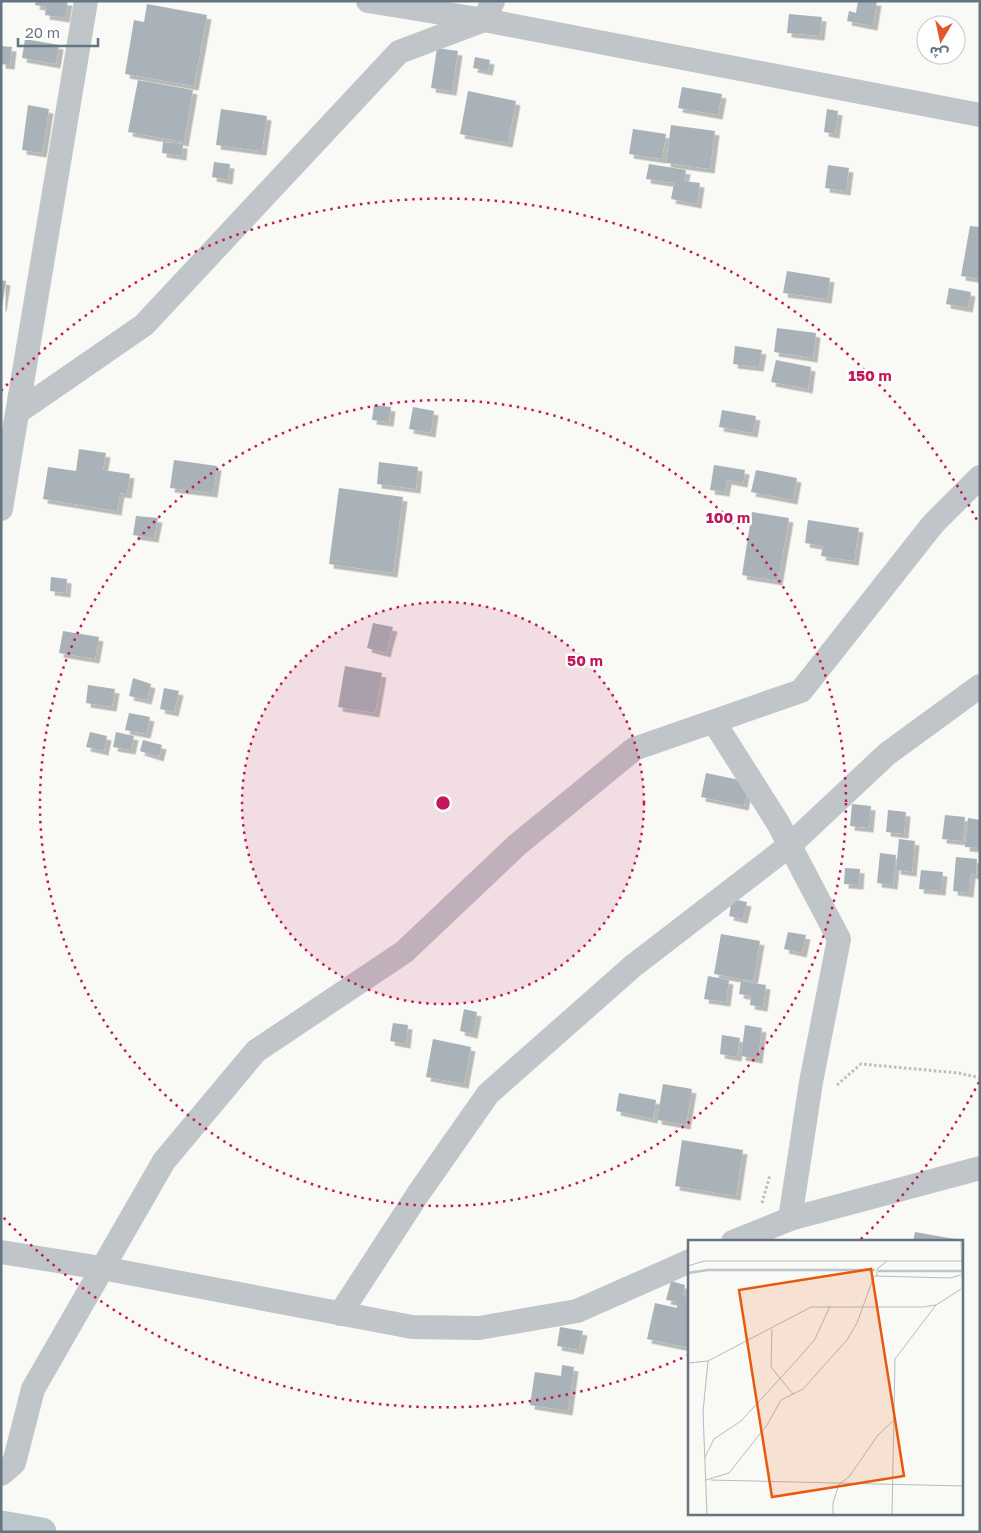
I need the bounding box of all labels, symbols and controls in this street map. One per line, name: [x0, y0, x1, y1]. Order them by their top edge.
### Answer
scale bar: [18, 15, 98, 47]
north arrow: [916, 15, 966, 65]
text: 20 m: [25, 23, 60, 41]
text: ش: [928, 43, 950, 63]
text: 150 m: [848, 366, 892, 384]
text: 100 m: [706, 508, 750, 526]
text: 50 m: [567, 651, 603, 669]
centre of rings: [434, 794, 452, 812]
inset map: [688, 1240, 964, 1516]

